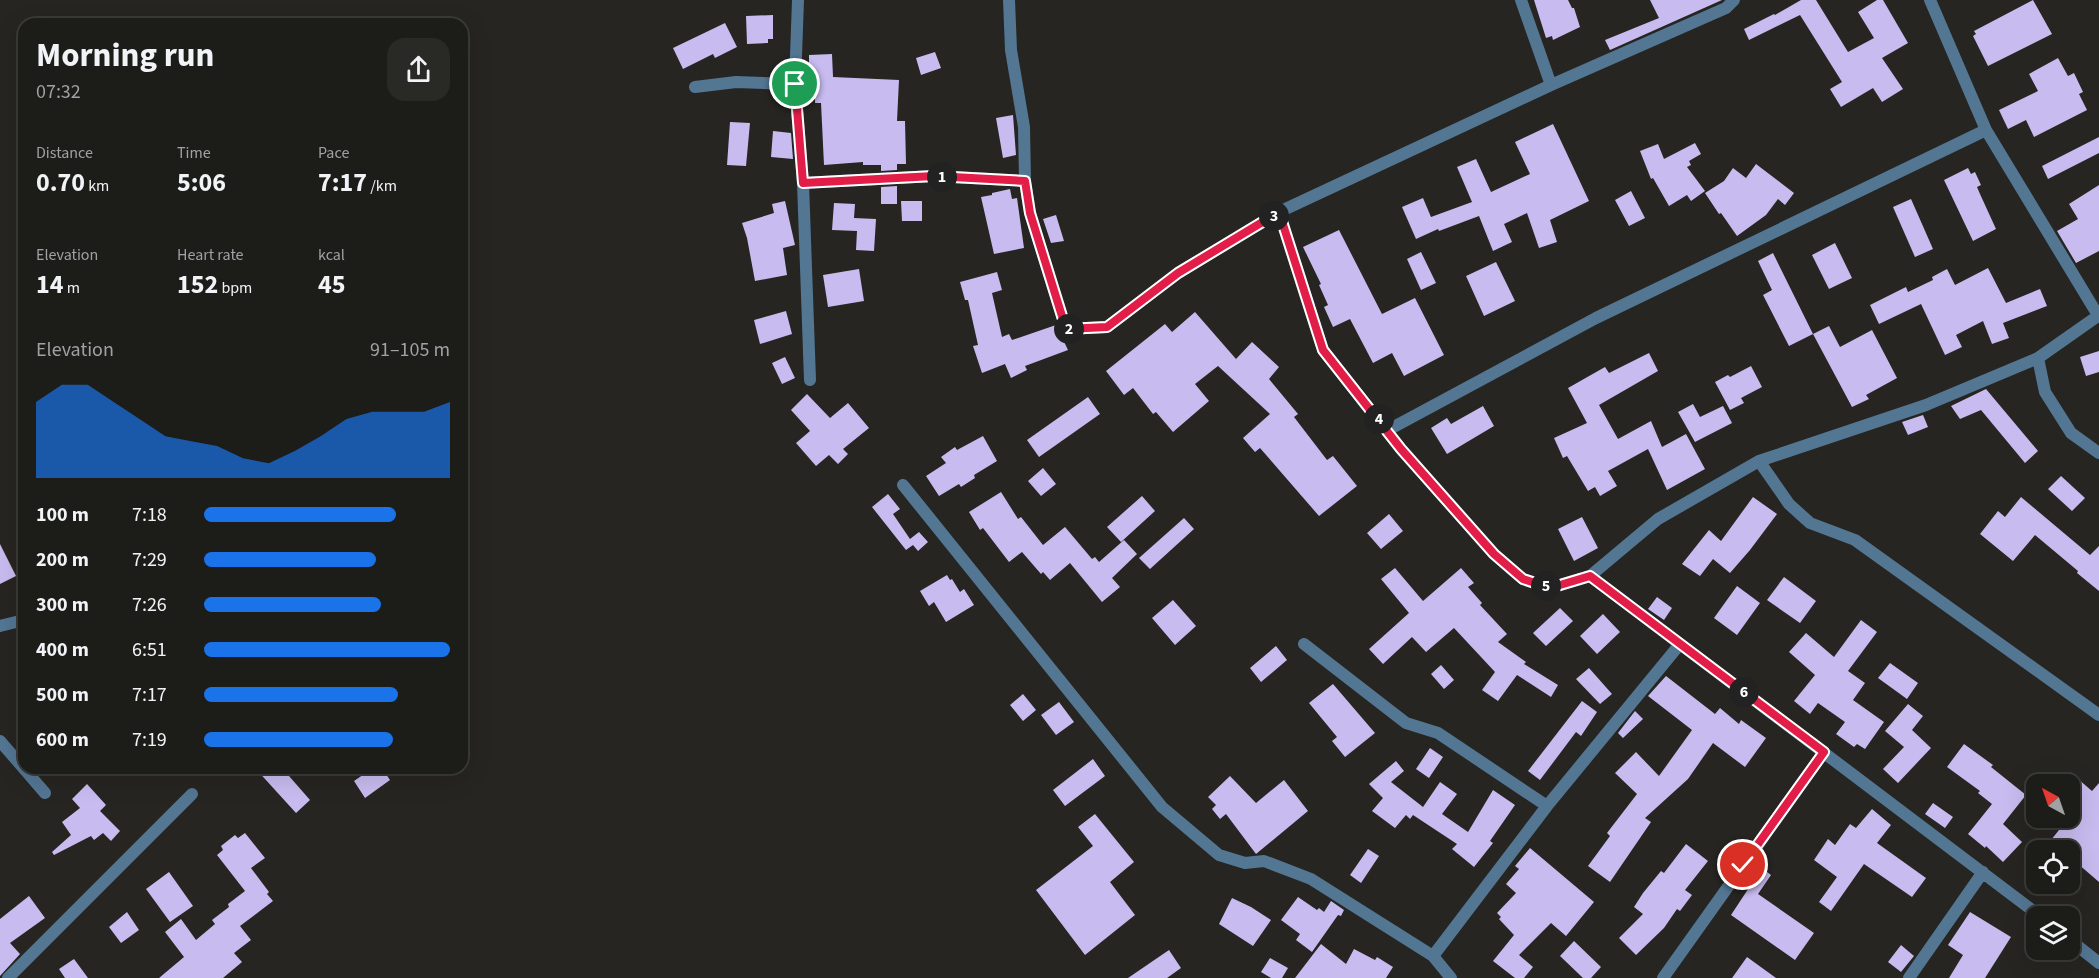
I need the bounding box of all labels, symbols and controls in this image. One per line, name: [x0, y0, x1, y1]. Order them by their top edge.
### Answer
text: Morning run: [36, 32, 214, 79]
button: share: [387, 38, 450, 101]
pin: [769, 58, 820, 109]
icon: arrive: [778, 67, 811, 100]
text: 07:32: [36, 78, 81, 106]
text: Distance: [36, 142, 93, 164]
text: Time: [177, 142, 211, 164]
text: Pace: [318, 142, 349, 164]
pin: 1: [927, 162, 957, 192]
text: 0.70: [36, 164, 85, 201]
text: 5:06: [177, 164, 226, 201]
text: 7:17: [318, 164, 367, 201]
text: 1: [938, 166, 946, 188]
text: km: [85, 175, 109, 197]
text: /km: [367, 175, 397, 197]
pin: 3: [1259, 201, 1289, 231]
text: 3: [1270, 205, 1278, 227]
text: Elevation: [36, 244, 98, 266]
text: Heart rate: [177, 244, 244, 266]
text: kcal: [318, 244, 345, 266]
text: 14: [36, 266, 63, 303]
text: 152: [177, 266, 218, 303]
text: 45: [318, 266, 345, 303]
text: m: [63, 277, 80, 299]
text: bpm: [218, 277, 252, 299]
pin: 2: [1054, 314, 1084, 344]
text: 2: [1065, 318, 1073, 340]
text: Elevation: [36, 336, 114, 364]
text: 91–105 m: [370, 336, 450, 364]
pin: 4: [1364, 404, 1394, 434]
text: 4: [1375, 408, 1383, 430]
text: 100 m: [36, 501, 89, 529]
text: 7:18: [132, 501, 167, 529]
text: 200 m: [36, 546, 89, 574]
text: 7:29: [132, 546, 167, 574]
pin: 5: [1531, 571, 1561, 601]
text: 5: [1542, 575, 1550, 597]
text: 300 m: [36, 591, 89, 619]
text: 7:26: [132, 591, 167, 619]
text: 400 m: [36, 636, 89, 664]
text: 6:51: [132, 636, 167, 664]
pin: 6: [1729, 677, 1759, 707]
text: 500 m: [36, 681, 89, 709]
text: 7:17: [132, 681, 167, 709]
text: 6: [1740, 681, 1748, 703]
text: 600 m: [36, 726, 89, 754]
text: 7:19: [132, 726, 167, 754]
north arrow: [2026, 774, 2080, 828]
map controls: [2026, 774, 2080, 960]
pin: [1717, 839, 1768, 890]
button: locate: [2026, 840, 2080, 894]
icon: check: [1726, 848, 1759, 881]
button: layers: [2026, 906, 2080, 960]

